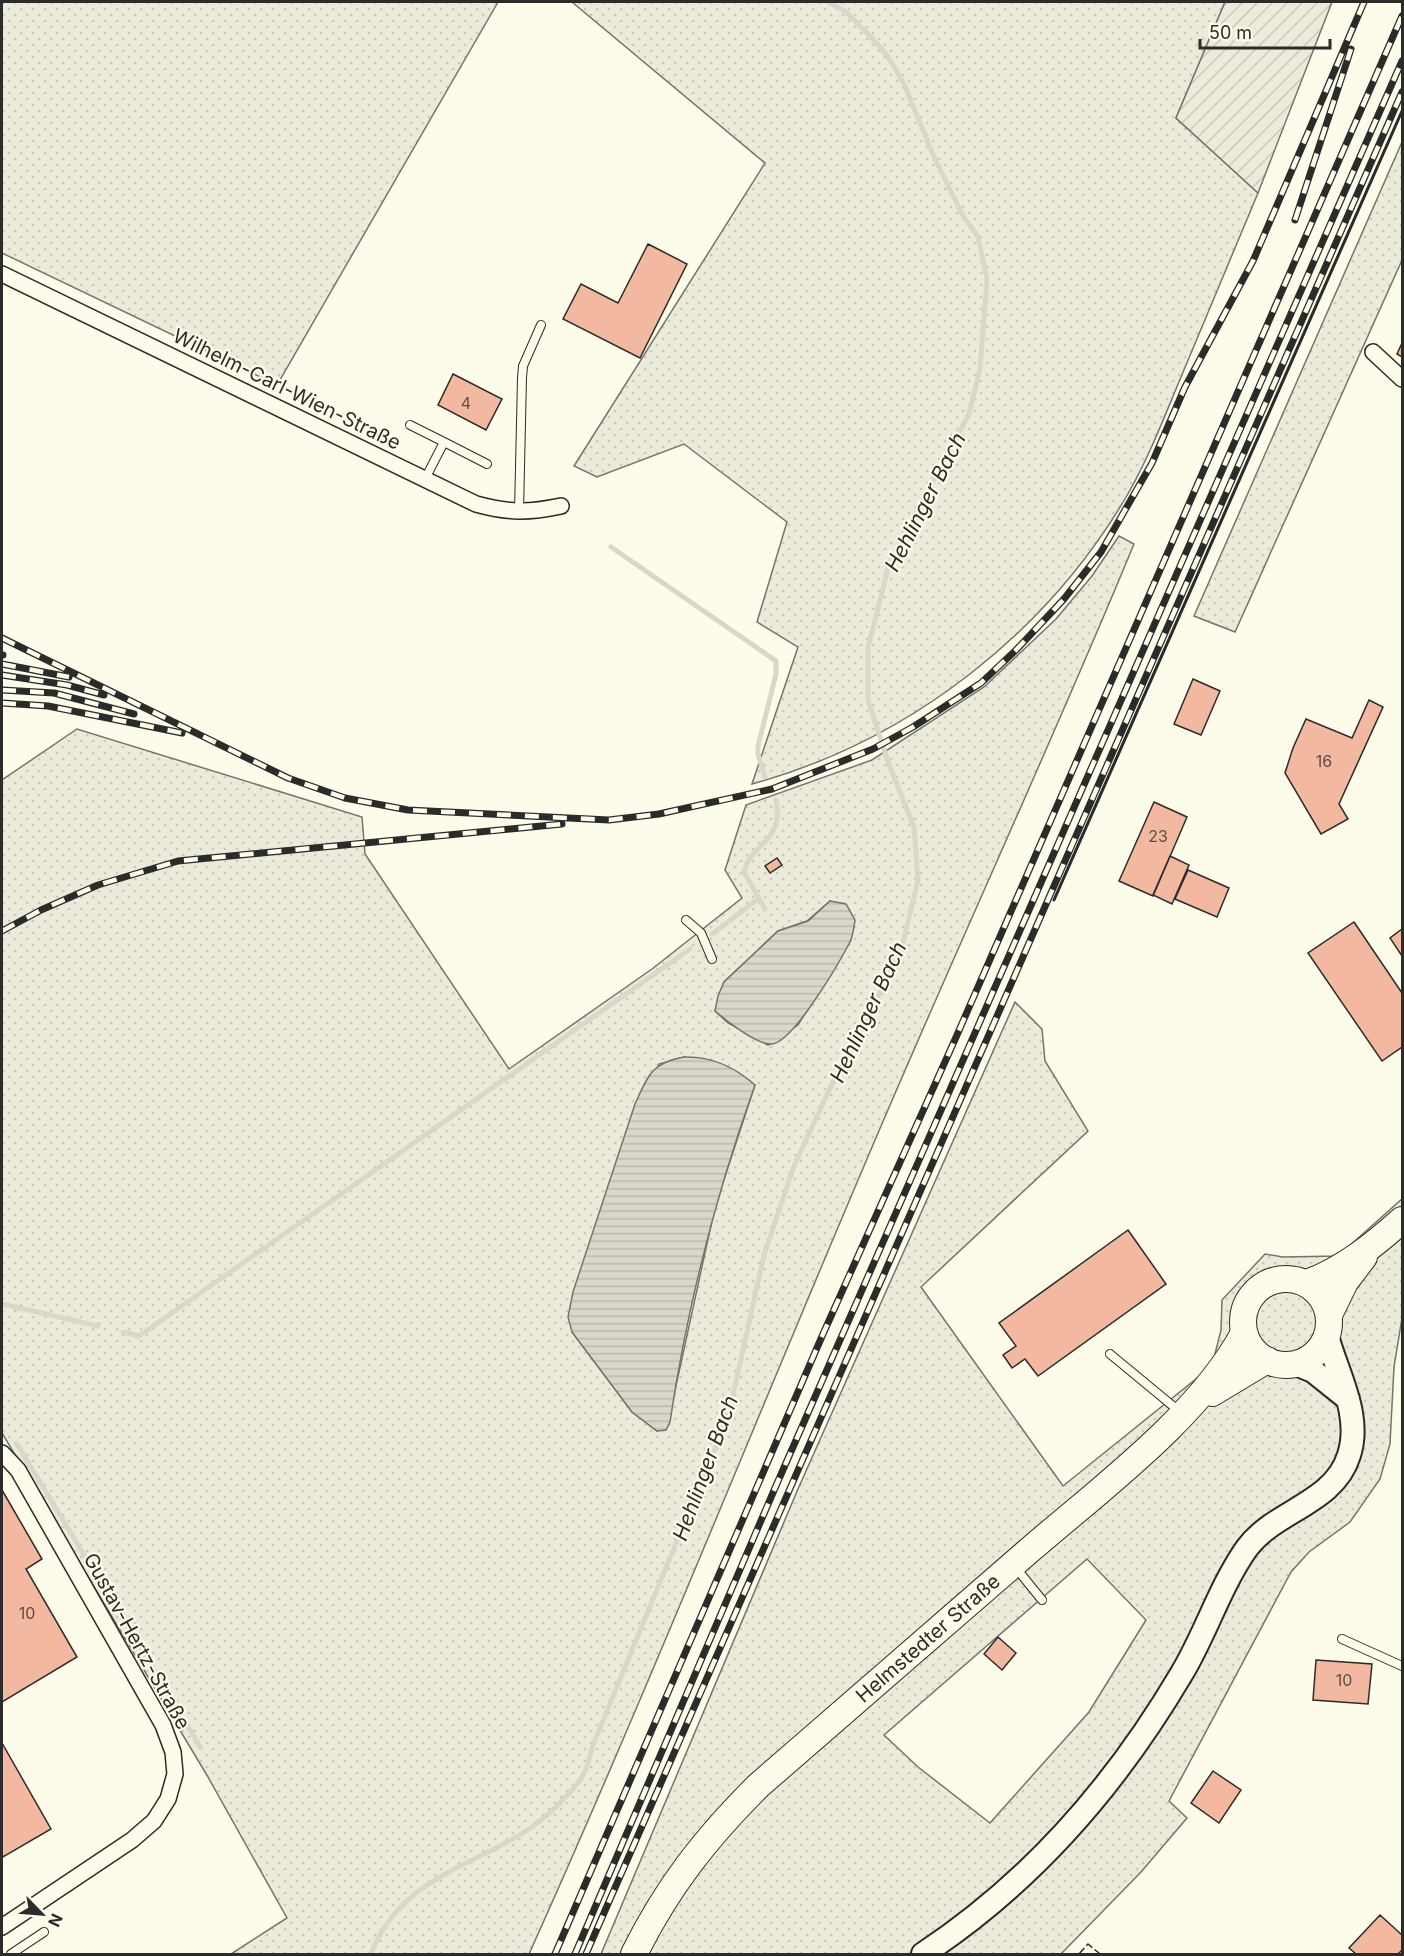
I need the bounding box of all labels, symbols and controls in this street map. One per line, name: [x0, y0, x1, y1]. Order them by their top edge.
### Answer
scale bar: [1200, 12, 1330, 50]
text: 50 m: [1209, 22, 1252, 43]
street label: Wilhelm-Carl-Wien-Straße: [169, 323, 405, 455]
house number: 4: [461, 393, 471, 413]
water label: Hehlinger Bach: [879, 428, 971, 576]
house number: 16: [1316, 751, 1332, 771]
house number: 23: [1148, 826, 1168, 846]
water label: Hehlinger Bach: [824, 938, 912, 1086]
water label: Hehlinger Bach: [667, 1392, 743, 1544]
street label: Gustav-Hertz-Straße: [79, 1549, 195, 1733]
street label: Helmstedter Straße: [851, 1569, 1005, 1708]
house number: 10: [19, 1603, 35, 1623]
house number: 10: [1336, 1670, 1352, 1690]
north arrow: [12, 1884, 72, 1944]
text: N: [44, 1911, 67, 1930]

